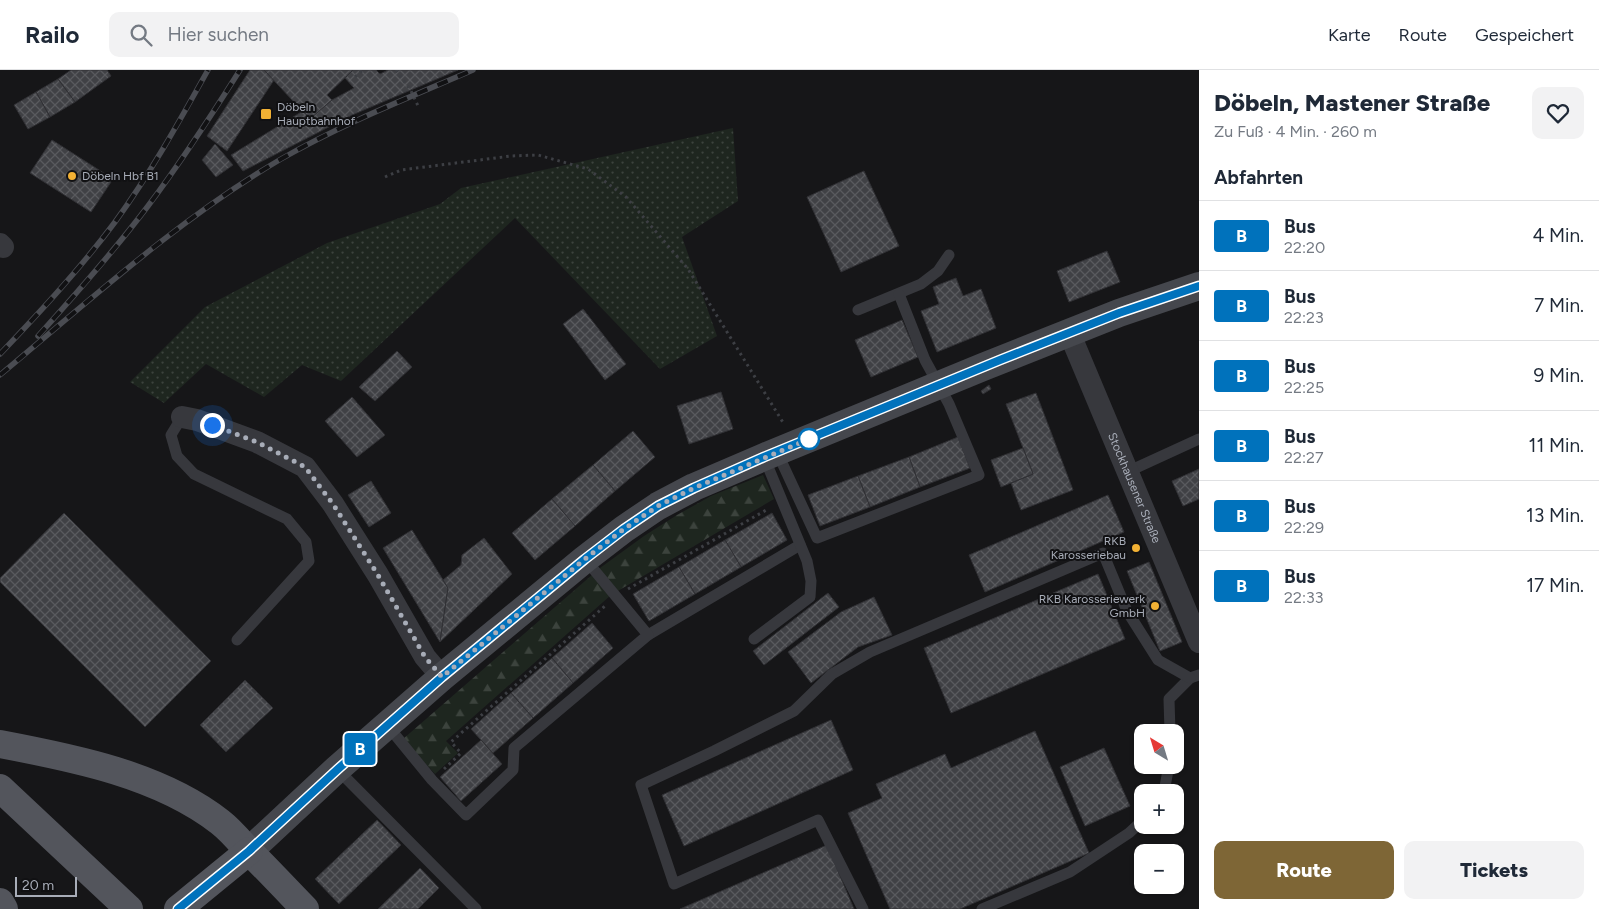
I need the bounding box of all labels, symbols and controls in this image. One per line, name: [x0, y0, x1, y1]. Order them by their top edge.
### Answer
search box: [109, 12, 459, 57]
text: Railo: [25, 20, 79, 49]
icon: search: [127, 21, 155, 49]
text: Hier suchen: [167, 23, 269, 46]
text: Karte: [1328, 24, 1371, 46]
text: Route: [1399, 24, 1447, 46]
text: Gespeichert: [1475, 24, 1574, 46]
button: heart: [1532, 87, 1584, 139]
text: Döbeln, Mastener Straße: [1214, 88, 1490, 117]
place label: Döbeln Hauptbahnhof: [277, 100, 356, 128]
marker: Döbeln Hauptbahnhof: [259, 107, 273, 121]
text: Zu Fuß · 4 Min. · 260 m: [1214, 122, 1377, 141]
text: Abfahrten: [1214, 166, 1303, 189]
place label: Döbeln Hbf B1: [82, 169, 159, 183]
marker: Döbeln Hbf B1: [66, 170, 78, 182]
text: Bus: [1284, 215, 1315, 238]
text: 4 Min.: [1532, 224, 1584, 247]
text: B: [1236, 225, 1247, 247]
text: 22:20: [1284, 238, 1325, 257]
text: Bus: [1284, 285, 1315, 308]
text: 7 Min.: [1534, 294, 1584, 317]
text: B: [1236, 295, 1247, 317]
text: 22:23: [1284, 308, 1324, 327]
text: Bus: [1284, 355, 1315, 378]
text: 9 Min.: [1534, 364, 1584, 387]
text: B: [1236, 365, 1247, 387]
text: 22:25: [1284, 378, 1324, 397]
your location: [200, 413, 225, 438]
text: Bus: [1284, 425, 1315, 448]
unlabelled marker: [798, 428, 820, 450]
street label: Stockhausener Straße: [1105, 430, 1164, 546]
text: 11 Min.: [1529, 434, 1584, 457]
text: B: [1236, 435, 1247, 457]
text: 22:27: [1284, 448, 1323, 467]
text: Bus: [1284, 495, 1315, 518]
text: 13 Min.: [1526, 504, 1584, 527]
text: B: [1236, 505, 1247, 527]
text: 22:29: [1284, 518, 1324, 537]
place label: RKB Karosseriebau: [1051, 534, 1126, 562]
marker: RKB Karosseriebau: [1130, 542, 1142, 554]
text: Bus: [1284, 565, 1315, 588]
text: 17 Min.: [1526, 574, 1584, 597]
text: B: [1236, 575, 1247, 597]
text: 22:33: [1284, 588, 1323, 607]
place label: RKB Karosseriewerk GmbH: [1039, 592, 1145, 620]
marker: RKB Karosseriewerk GmbH: [1149, 600, 1161, 612]
north arrow: [1134, 724, 1184, 774]
map controls: [1134, 724, 1184, 894]
line badge: B: [344, 733, 376, 765]
text: B: [354, 738, 366, 760]
button: +: [1134, 784, 1184, 834]
button: Route: [1214, 841, 1394, 899]
button: Tickets: [1404, 841, 1584, 899]
button: −: [1134, 844, 1184, 894]
scale bar: [15, 874, 78, 897]
text: 20 m: [22, 877, 54, 894]

